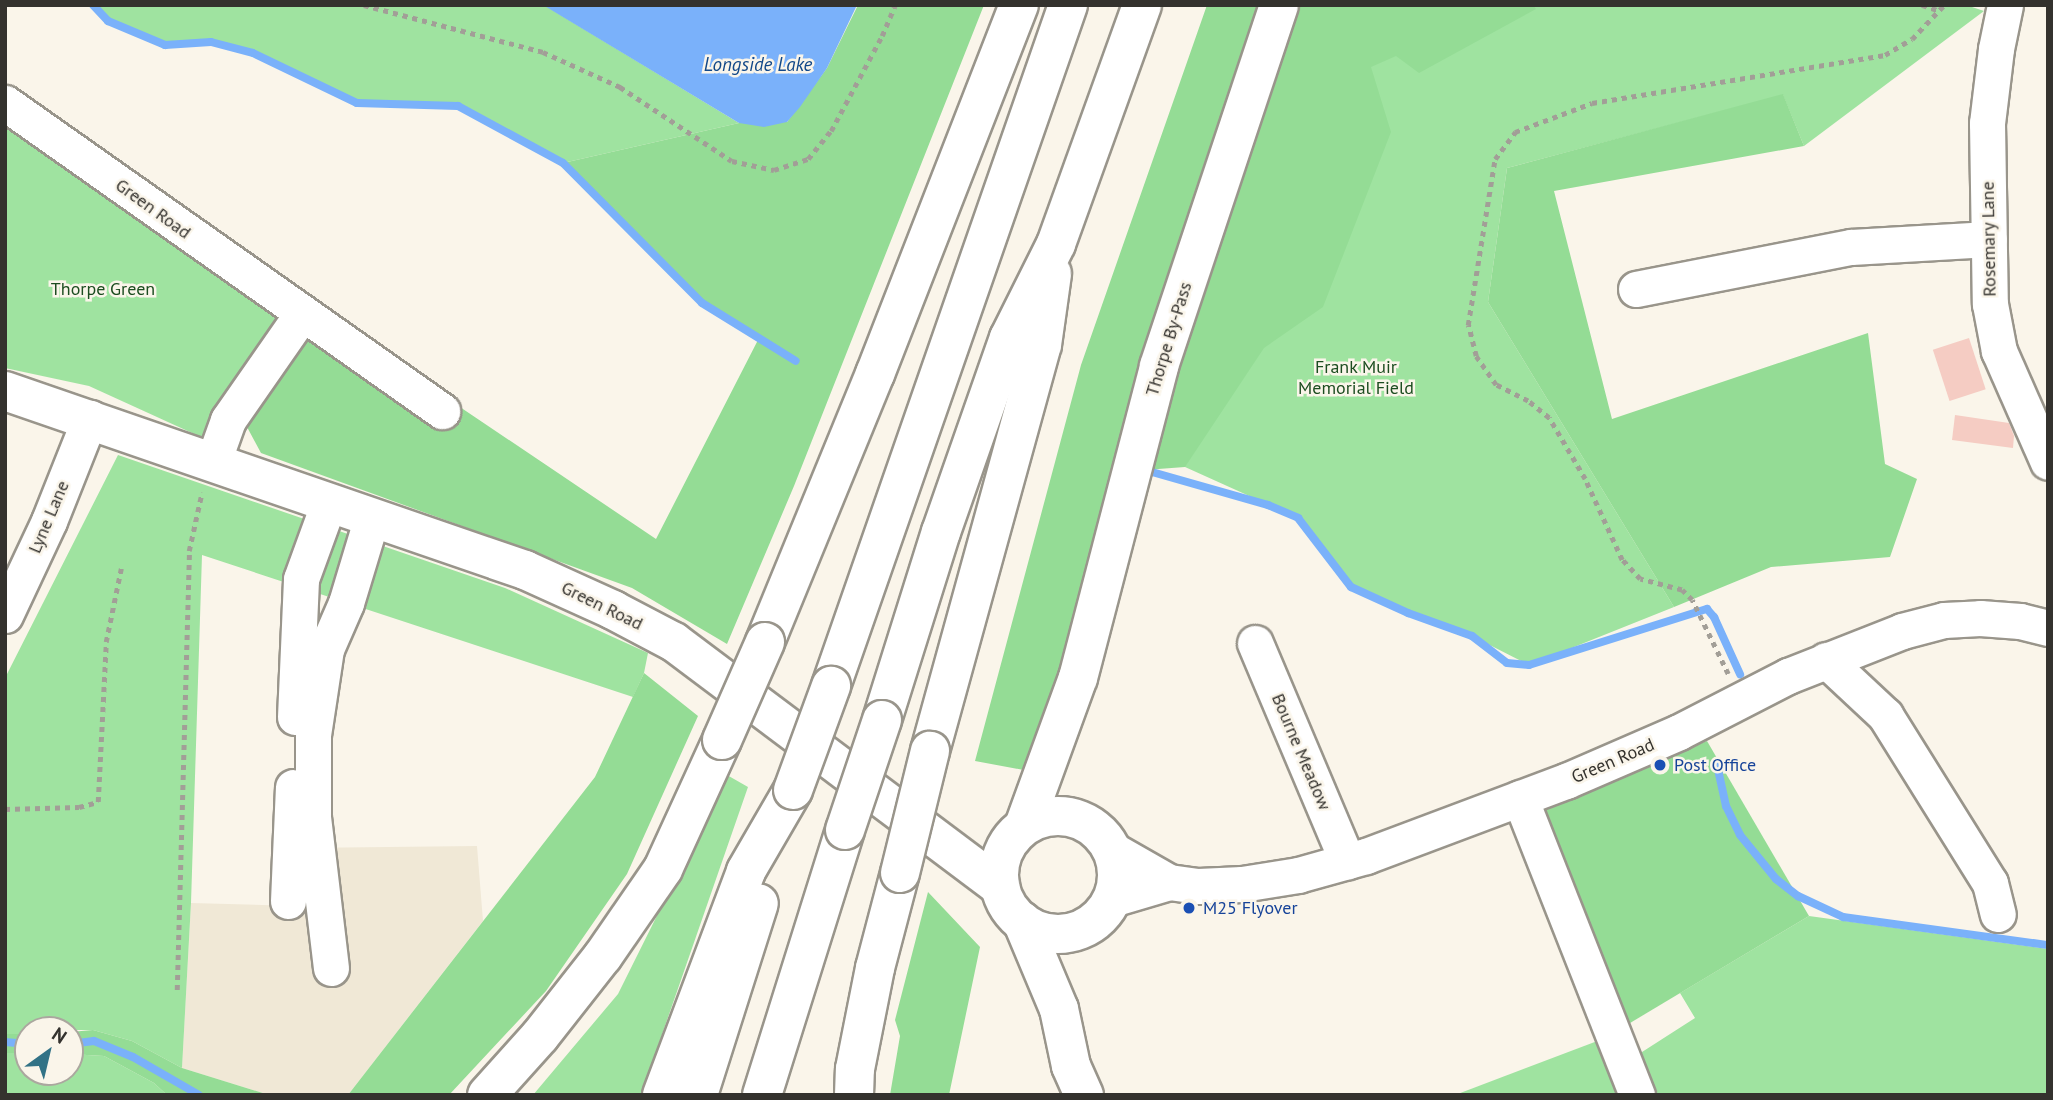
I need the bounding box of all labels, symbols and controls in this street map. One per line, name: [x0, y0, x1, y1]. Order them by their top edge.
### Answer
water label: Longside Lake: [704, 54, 812, 76]
street label: Green Road: [111, 174, 195, 244]
street label: Rosemary Lane: [1977, 181, 2001, 297]
park label: Thorpe Green: [51, 278, 155, 300]
street label: Thorpe By-Pass: [1141, 279, 1197, 399]
park label: Frank Muir Memorial Field: [1298, 357, 1414, 400]
street label: Lyne Lane: [24, 478, 74, 556]
street label: Green Road: [558, 577, 646, 635]
street label: Bourne Meadow: [1267, 691, 1335, 813]
street label: Green Road: [1568, 734, 1658, 788]
place label: Post Office: [1674, 754, 1756, 776]
marker: Post Office: [1652, 757, 1668, 773]
place label: M25 Flyover: [1203, 897, 1298, 919]
marker: M25 Flyover: [1181, 900, 1197, 916]
north arrow: [14, 1016, 84, 1086]
text: N: [48, 1022, 72, 1049]

